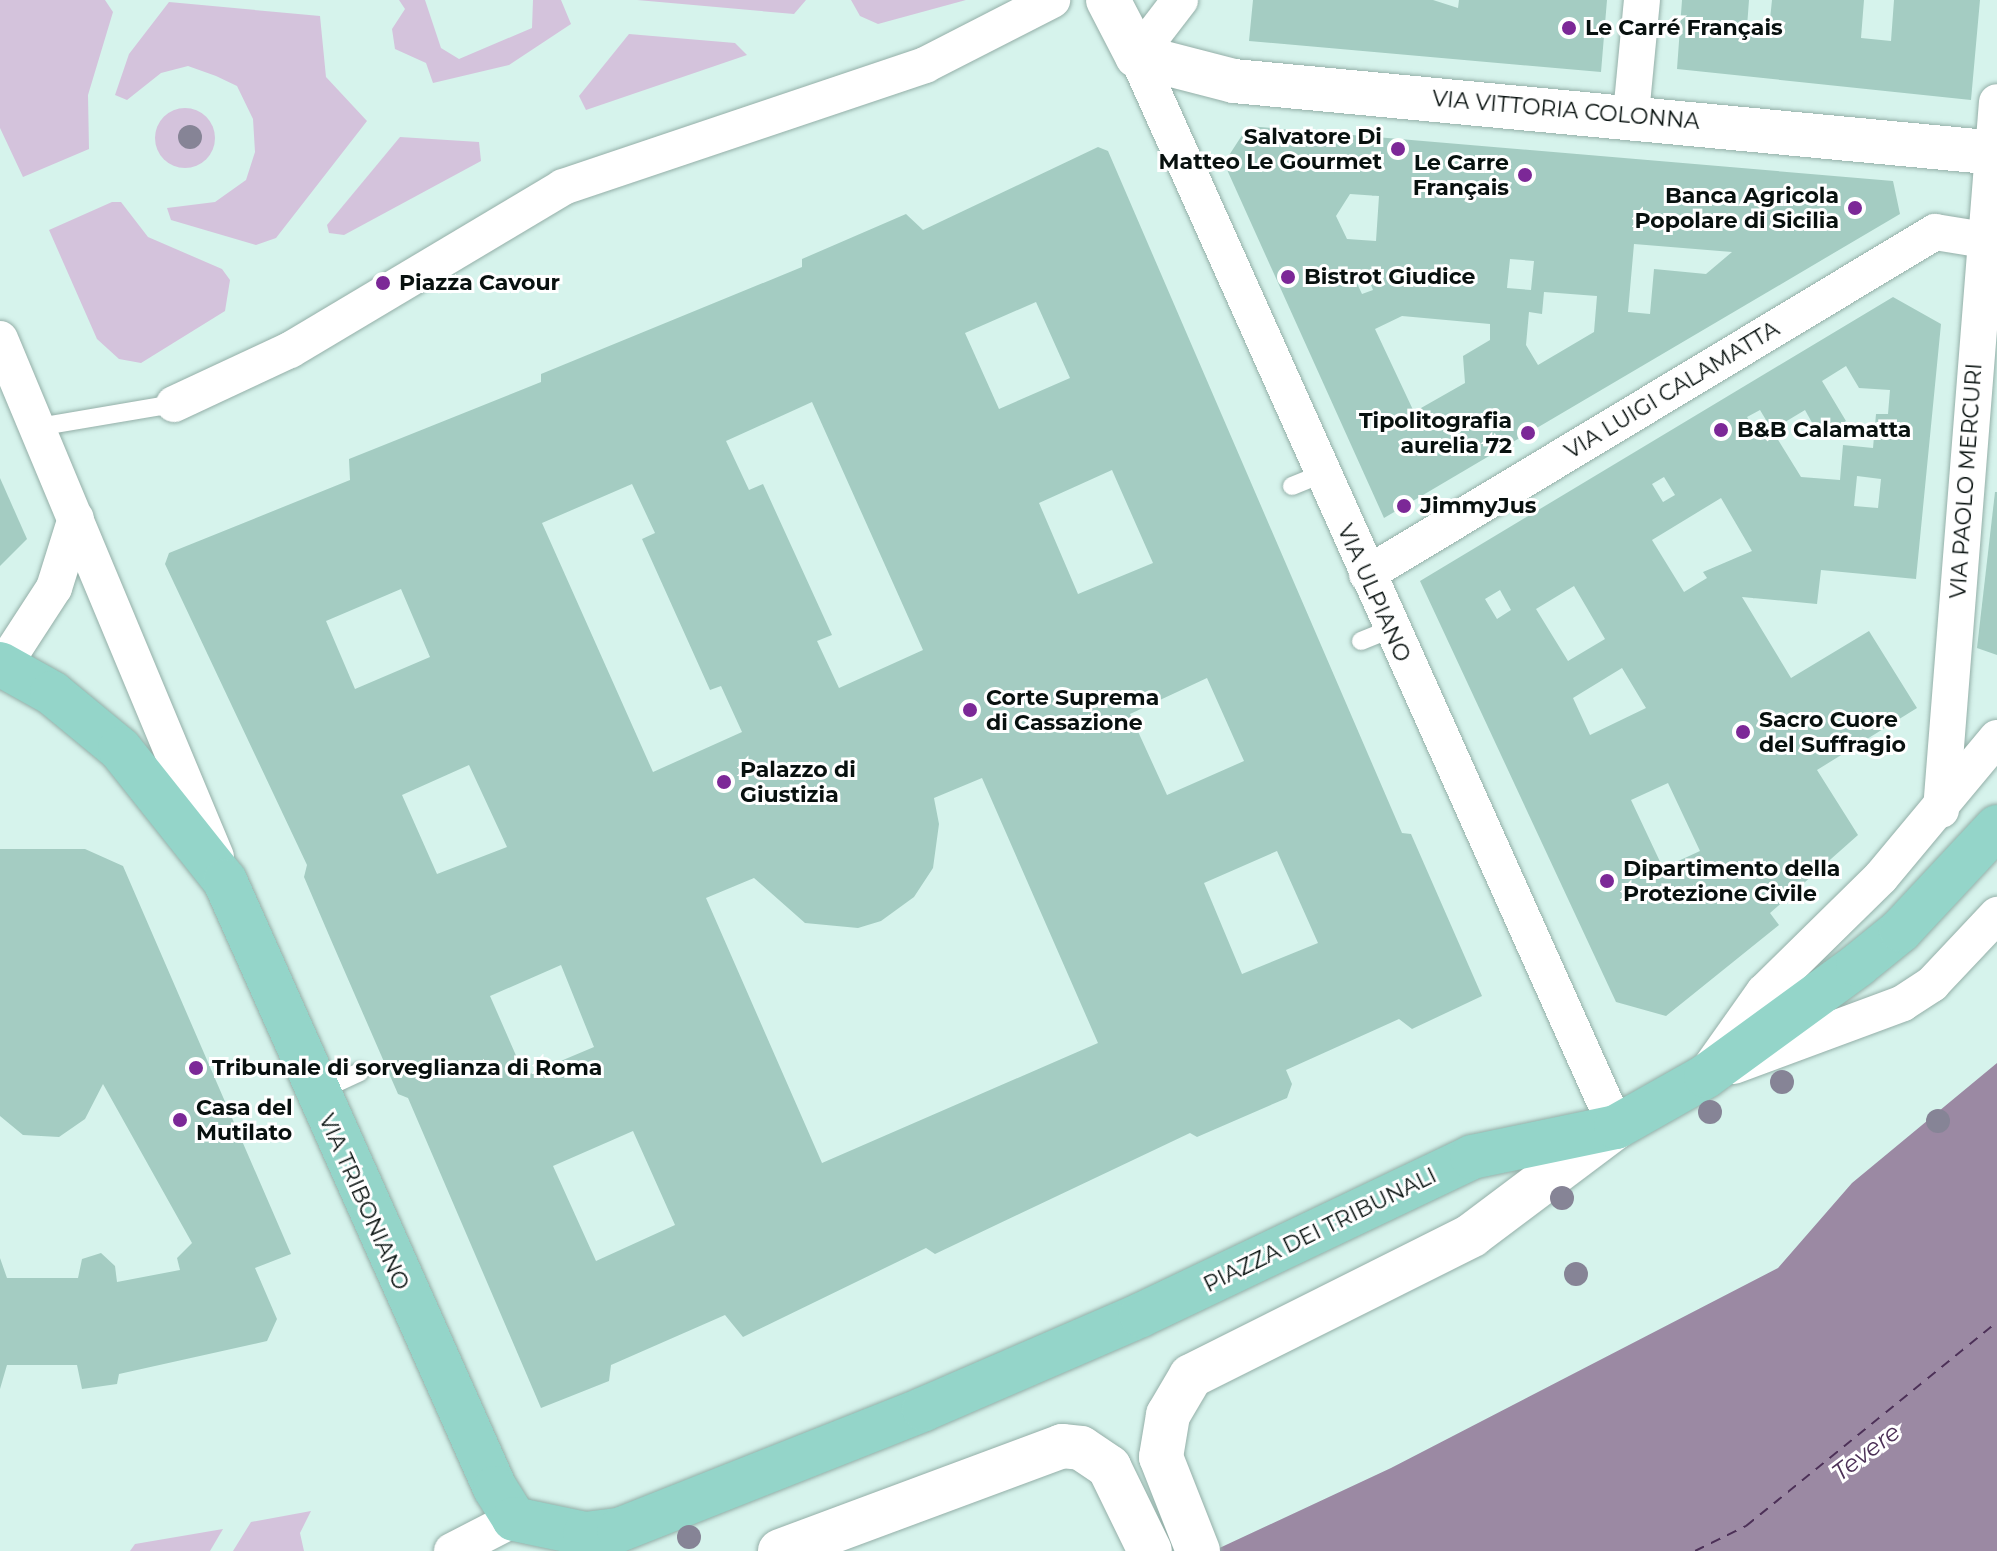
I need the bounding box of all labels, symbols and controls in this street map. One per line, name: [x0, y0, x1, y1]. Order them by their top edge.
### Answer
place label: Le Carré Français: [1585, 15, 1783, 41]
marker: Le Carré Français: [1560, 19, 1578, 37]
street label: VIA VITTORIA COLONNA: [1431, 85, 1701, 135]
place label: Salvatore Di Matteo Le Gourmet: [1159, 123, 1382, 174]
marker: Salvatore Di Matteo Le Gourmet: [1389, 140, 1407, 158]
place label: Le Carre Français: [1413, 149, 1509, 200]
marker: Le Carre Français: [1516, 166, 1534, 184]
place label: Banca Agricola Popolare di Sicilia: [1634, 182, 1839, 234]
marker: Banca Agricola Popolare di Sicilia: [1846, 199, 1864, 217]
place label: Bistrot Giudice: [1304, 264, 1475, 290]
marker: Bistrot Giudice: [1279, 268, 1297, 286]
place label: Piazza Cavour: [399, 270, 560, 296]
marker: Piazza Cavour: [374, 274, 392, 292]
street label: VIA LUIGI CALAMATTA: [1560, 315, 1784, 465]
street label: VIA PAOLO MERCURI: [1945, 362, 1987, 600]
place label: Tipolitografia aurelia 72: [1359, 407, 1512, 458]
place label: B&B Calamatta: [1737, 417, 1911, 443]
marker: B&B Calamatta: [1712, 421, 1730, 439]
marker: Tipolitografia aurelia 72: [1519, 424, 1537, 442]
place label: JimmyJus: [1420, 493, 1536, 519]
marker: JimmyJus: [1395, 497, 1413, 515]
street label: VIA ULPIANO: [1332, 520, 1416, 666]
place label: Corte Suprema di Cassazione: [986, 684, 1159, 736]
marker: Corte Suprema di Cassazione: [961, 701, 979, 719]
place label: Sacro Cuore del Suffragio: [1759, 706, 1906, 758]
marker: Sacro Cuore del Suffragio: [1734, 723, 1752, 741]
place label: Palazzo di Giustizia: [740, 756, 856, 808]
marker: Palazzo di Giustizia: [715, 773, 733, 791]
place label: Dipartimento della Protezione Civile: [1623, 855, 1840, 906]
marker: Dipartimento della Protezione Civile: [1598, 872, 1616, 890]
place label: Tribunale di sorveglianza di Roma: [212, 1055, 602, 1081]
marker: Tribunale di sorveglianza di Roma: [187, 1059, 205, 1077]
place label: Casa del Mutilato: [196, 1094, 293, 1146]
street label: VIA TRIBONIANO: [313, 1110, 415, 1294]
marker: Casa del Mutilato: [171, 1111, 189, 1129]
street label: PIAZZA DEI TRIBUNALI: [1199, 1162, 1441, 1298]
water label: Tevere: [1826, 1417, 1906, 1487]

